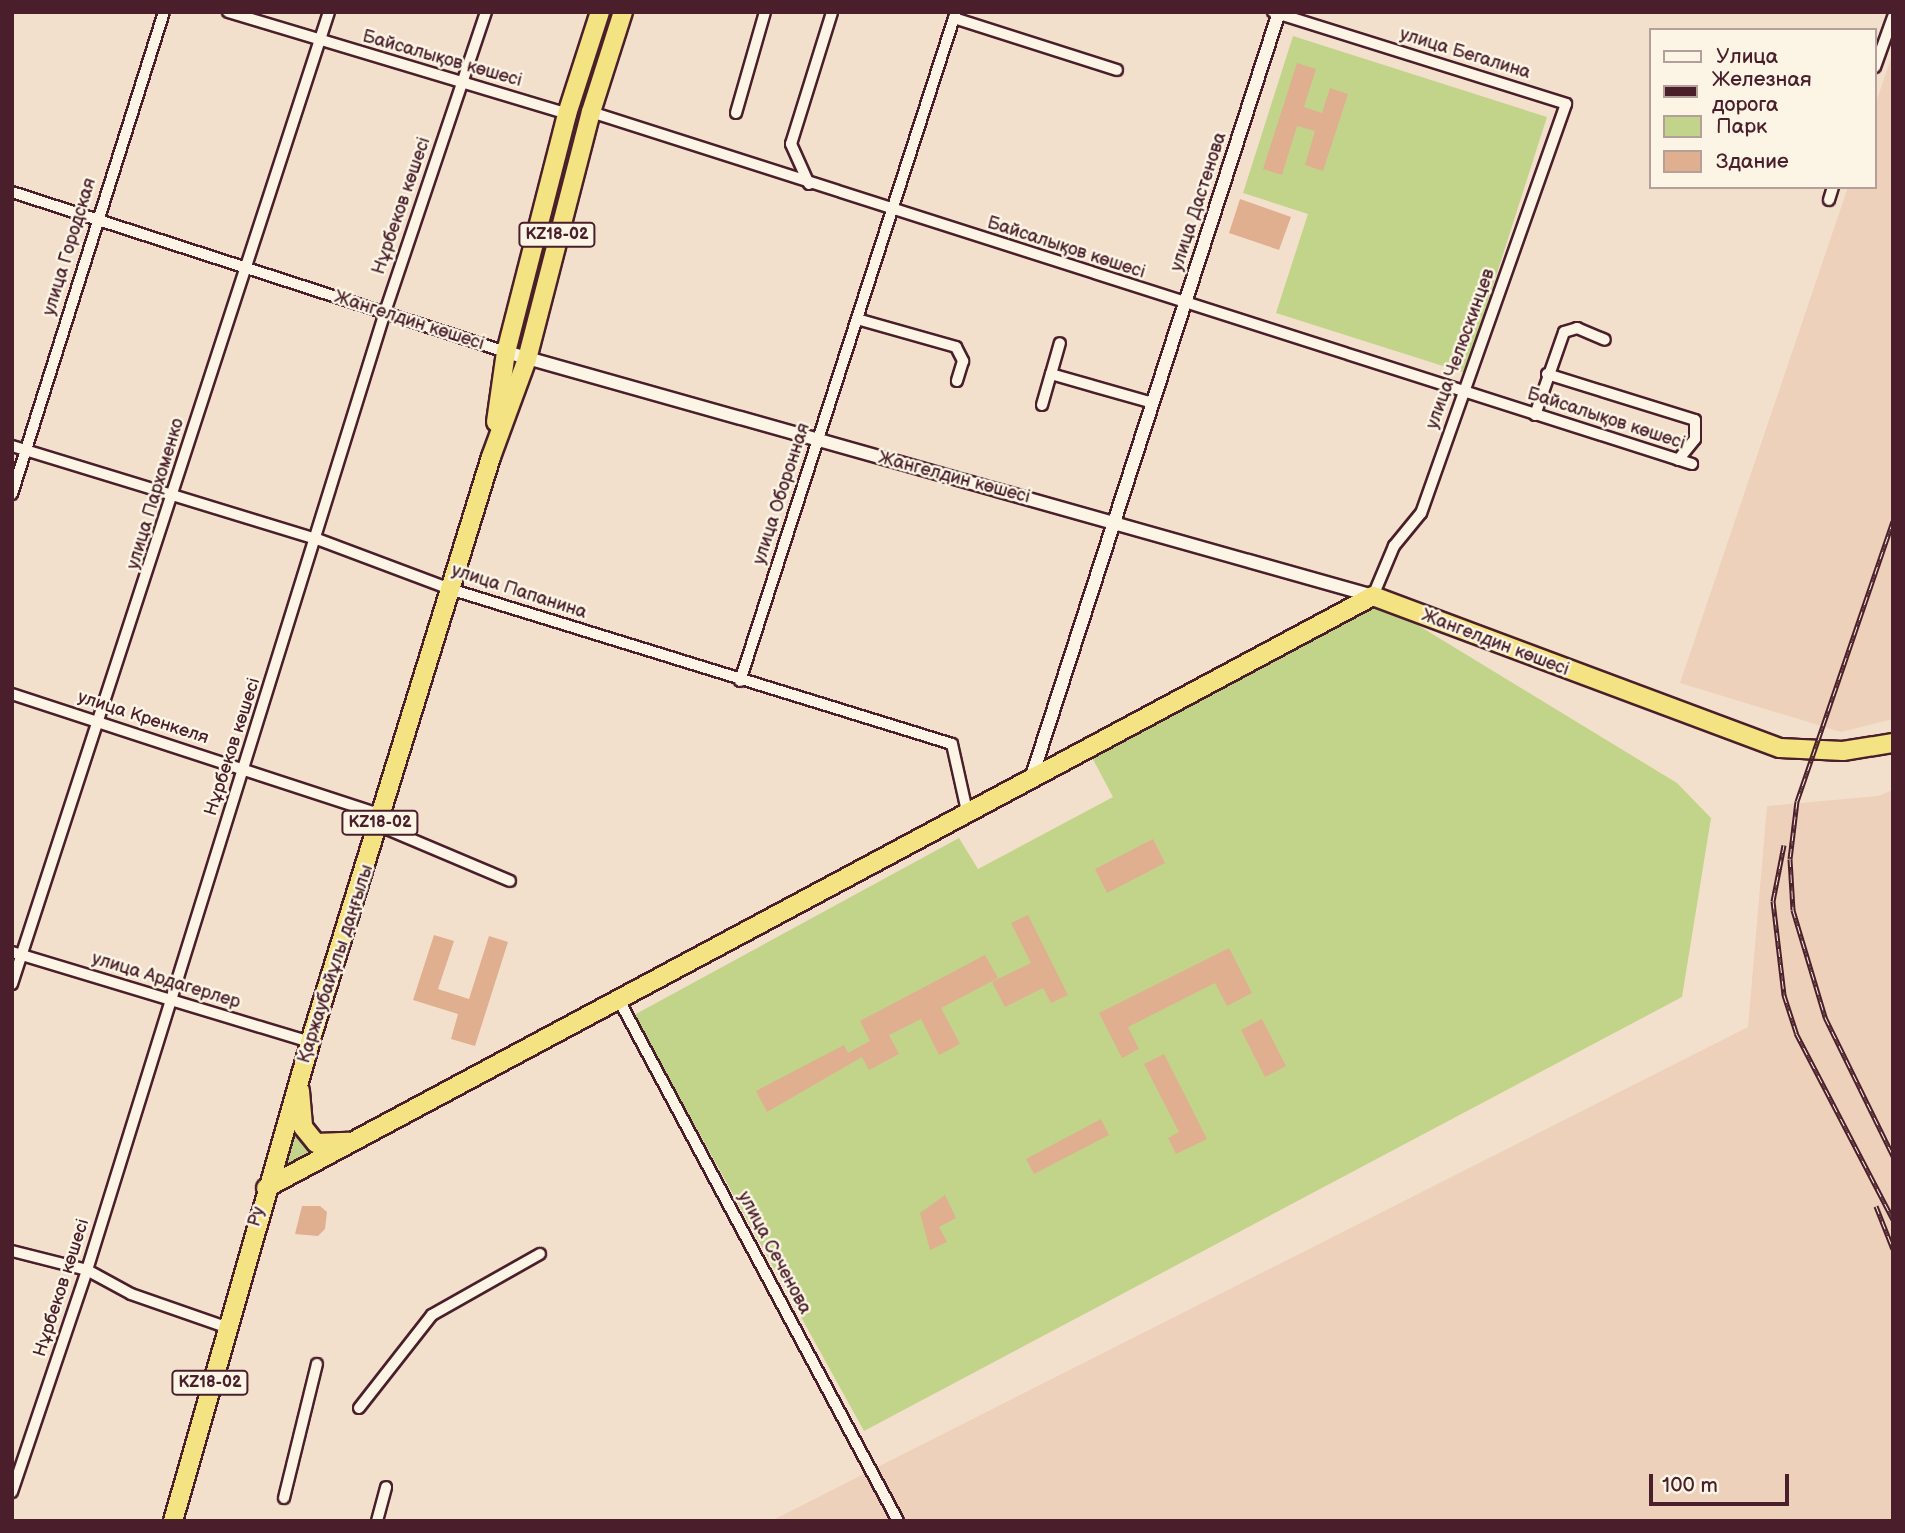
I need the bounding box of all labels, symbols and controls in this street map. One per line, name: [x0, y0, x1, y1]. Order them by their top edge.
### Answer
street label: улица Бегалина: [1397, 24, 1533, 84]
street label: Байсалықов көшесі: [360, 26, 524, 92]
legend: [1650, 28, 1877, 189]
text: Улица: [1716, 44, 1778, 69]
text: Железная дорога: [1712, 67, 1812, 117]
text: Парк: [1716, 114, 1767, 139]
street label: улица Дастенова: [1166, 130, 1232, 274]
street label: Нұрбеков көшесі: [368, 135, 436, 277]
text: Здание: [1716, 149, 1789, 174]
street label: улица Городская: [39, 176, 101, 318]
street label: Байсалықов көшесі: [984, 212, 1148, 284]
road number: KZ18-02: [517, 222, 597, 247]
street label: улица Челюскинцев: [1422, 266, 1500, 432]
street label: Жангелдин көшесі: [331, 287, 487, 355]
street label: Байсалықов көшесі: [1524, 383, 1688, 455]
street label: улица Пархоменко: [123, 416, 189, 572]
street label: улица Оборонная: [749, 421, 815, 567]
street label: Жангелдин көшесі: [876, 447, 1032, 509]
street label: улица Папанина: [449, 560, 589, 624]
street label: Жангелдин көшесі: [1418, 605, 1572, 681]
street label: Нұрбеков көшесі: [201, 675, 265, 819]
street label: улица Кренкеля: [75, 687, 211, 749]
road number: KZ18-02: [340, 810, 420, 836]
street label: Қаржаубайұлы даңғылы: [294, 862, 378, 1066]
street label: улица Ардагерлер: [89, 948, 243, 1014]
street label: улица Сеченова: [733, 1188, 815, 1318]
street label: Ру: [244, 1204, 270, 1230]
street label: Нұрбеков көшесі: [30, 1216, 94, 1360]
road number: KZ18-02: [170, 1371, 250, 1396]
scale bar: [1653, 1460, 1793, 1504]
text: 100 m: [1662, 1473, 1718, 1498]

